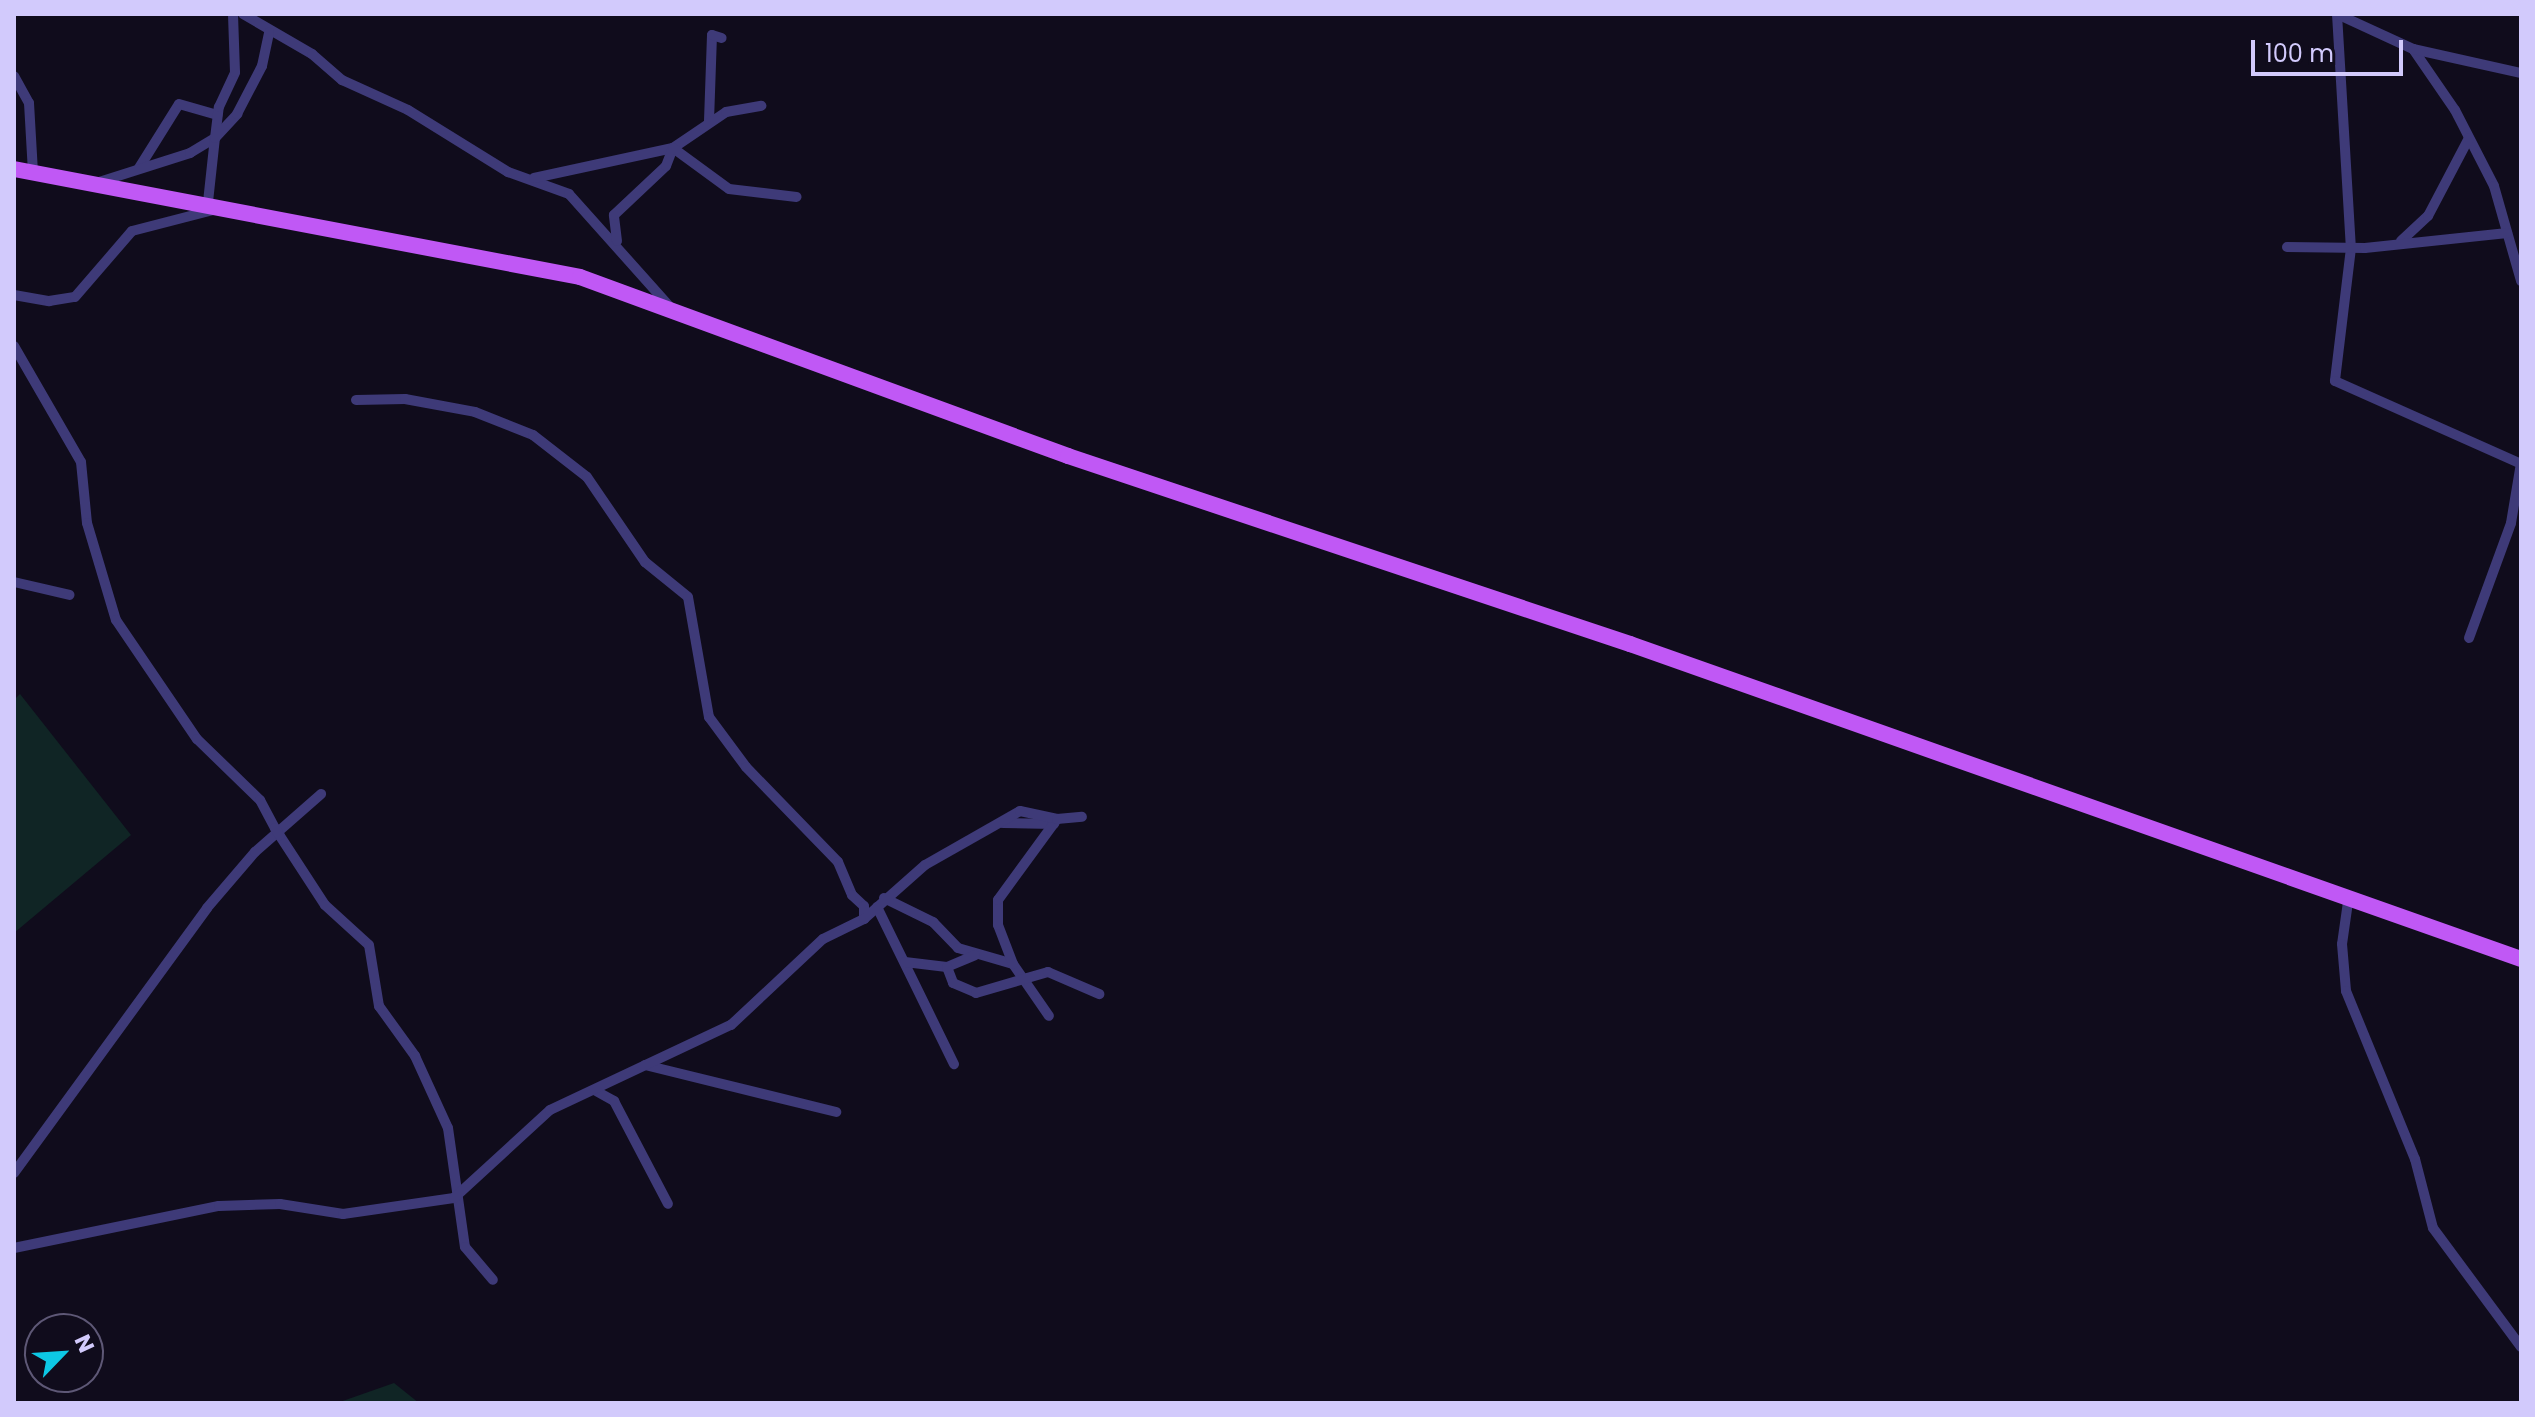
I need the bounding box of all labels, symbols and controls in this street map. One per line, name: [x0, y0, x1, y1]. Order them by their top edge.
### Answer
scale bar: [2255, 24, 2407, 74]
text: 100 m: [2265, 37, 2334, 70]
north arrow: [24, 1313, 104, 1393]
text: N: [67, 1329, 102, 1358]

